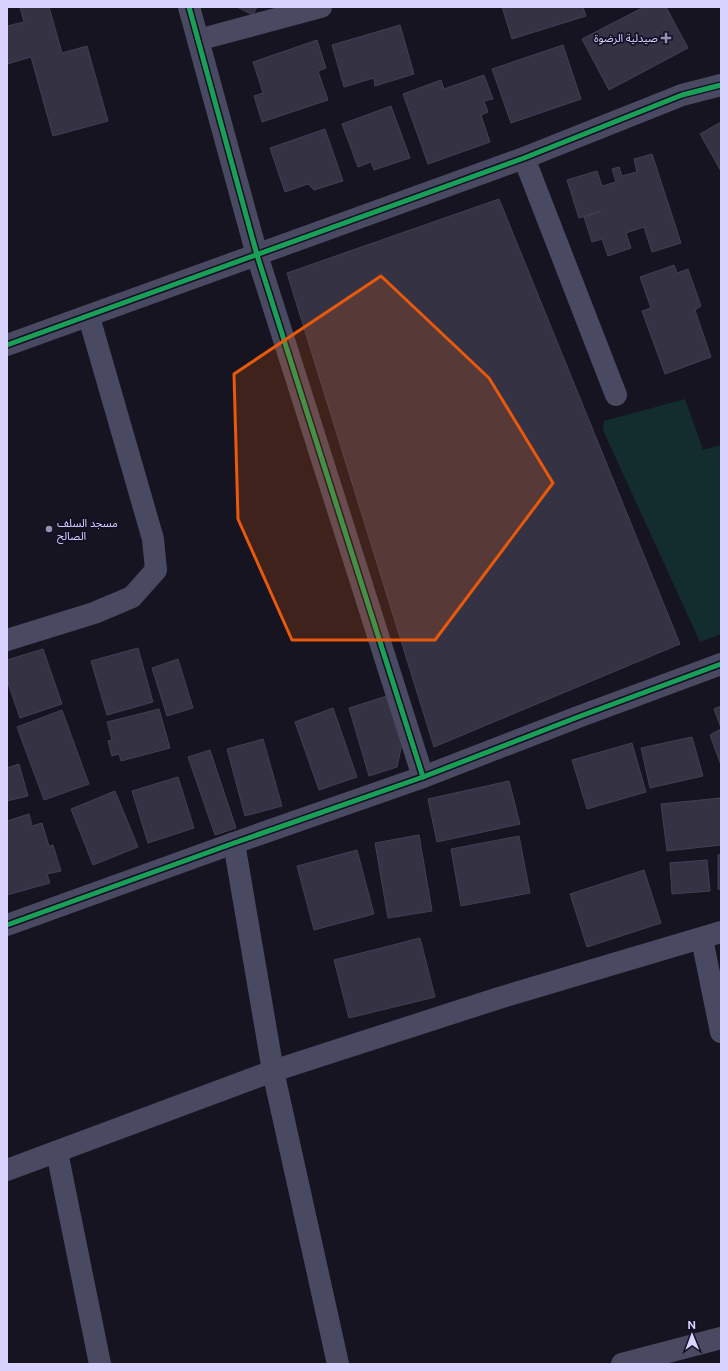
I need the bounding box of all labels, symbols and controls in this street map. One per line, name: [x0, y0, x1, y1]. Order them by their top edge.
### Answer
place label: صيدلية الرضوة: [594, 32, 658, 45]
marker: صيدلية الرضوة: [661, 33, 671, 43]
place label: مسجد السلف الصالح: [57, 517, 118, 544]
marker: مسجد السلف الصالح: [44, 524, 54, 534]
north arrow: [672, 1315, 712, 1355]
text: N: [687, 1319, 696, 1331]

